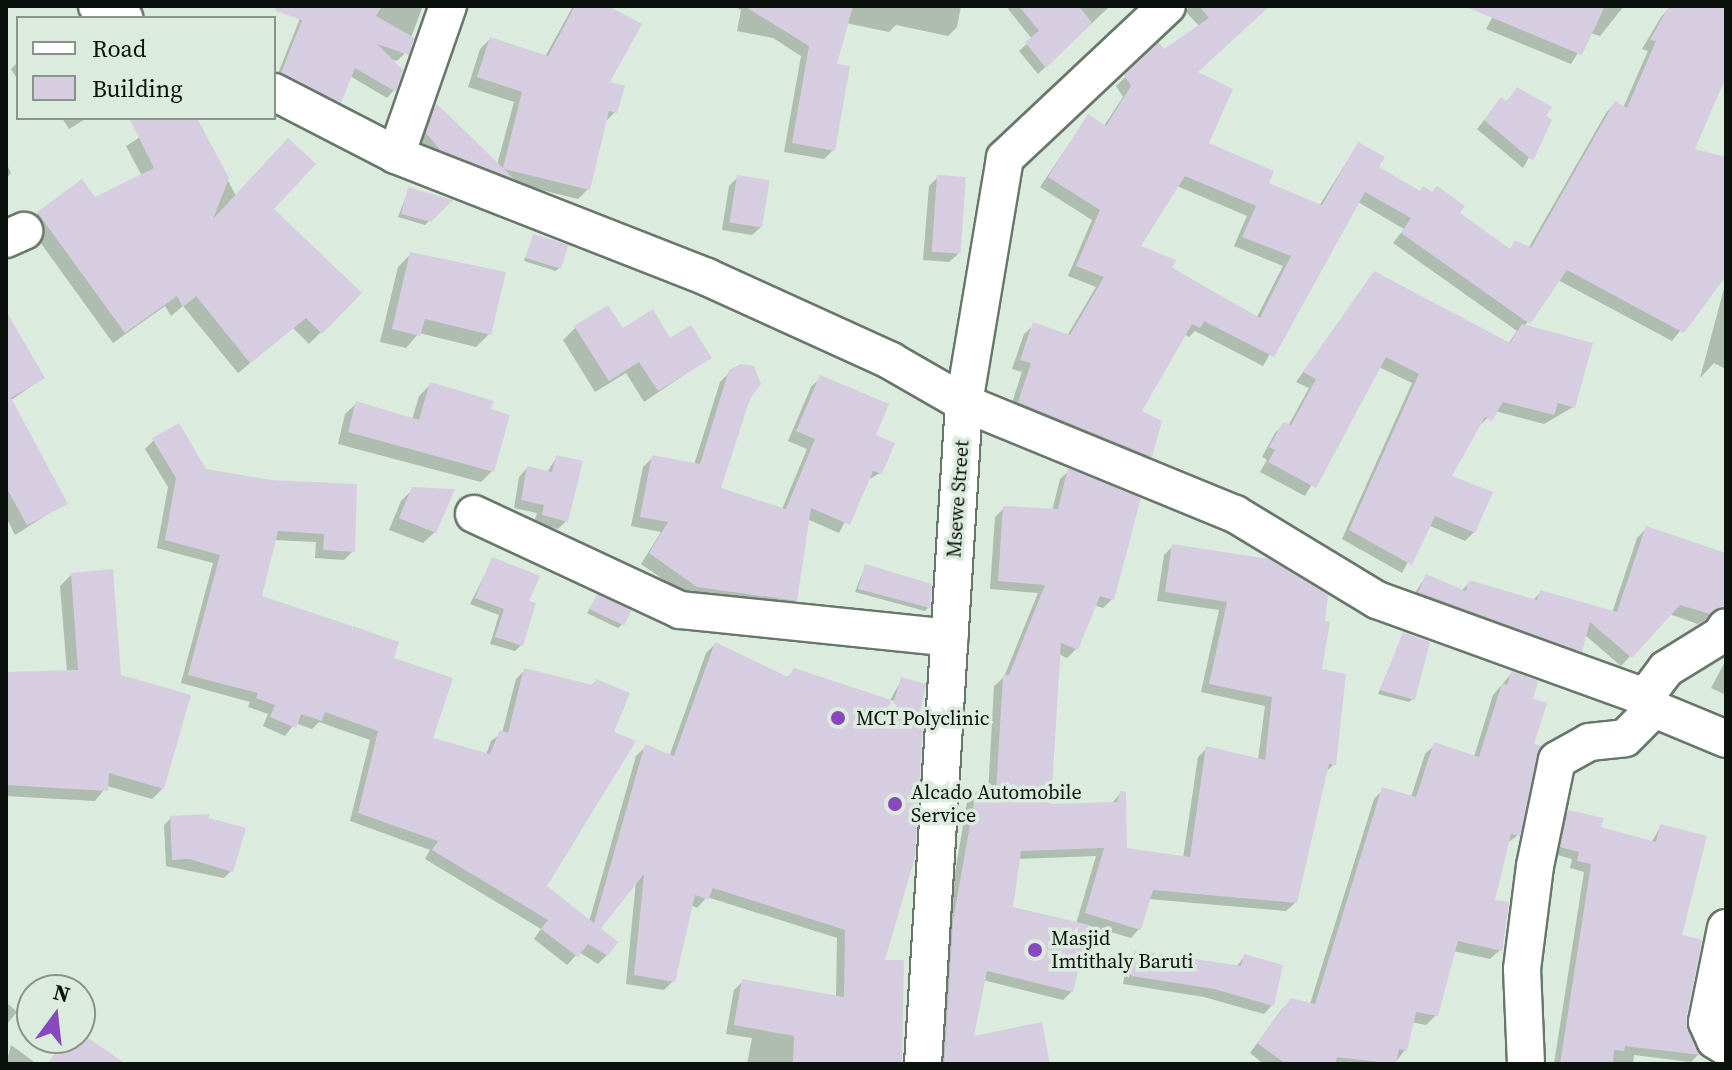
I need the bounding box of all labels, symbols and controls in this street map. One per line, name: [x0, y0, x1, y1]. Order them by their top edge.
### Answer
legend: [16, 16, 276, 120]
text: Road: [92, 32, 146, 65]
text: Building: [92, 72, 183, 105]
street label: Msewe Street: [942, 439, 974, 559]
place label: MCT Polyclinic: [856, 706, 990, 730]
marker: MCT Polyclinic: [827, 707, 849, 729]
place label: Alcado Automobile Service: [911, 780, 1082, 827]
marker: Alcado Automobile Service: [886, 795, 904, 813]
place label: Masjid Imtithaly Baruti: [1051, 926, 1193, 973]
marker: Masjid Imtithaly Baruti: [1026, 941, 1044, 959]
north arrow: [16, 974, 96, 1054]
text: N: [50, 976, 73, 1009]

